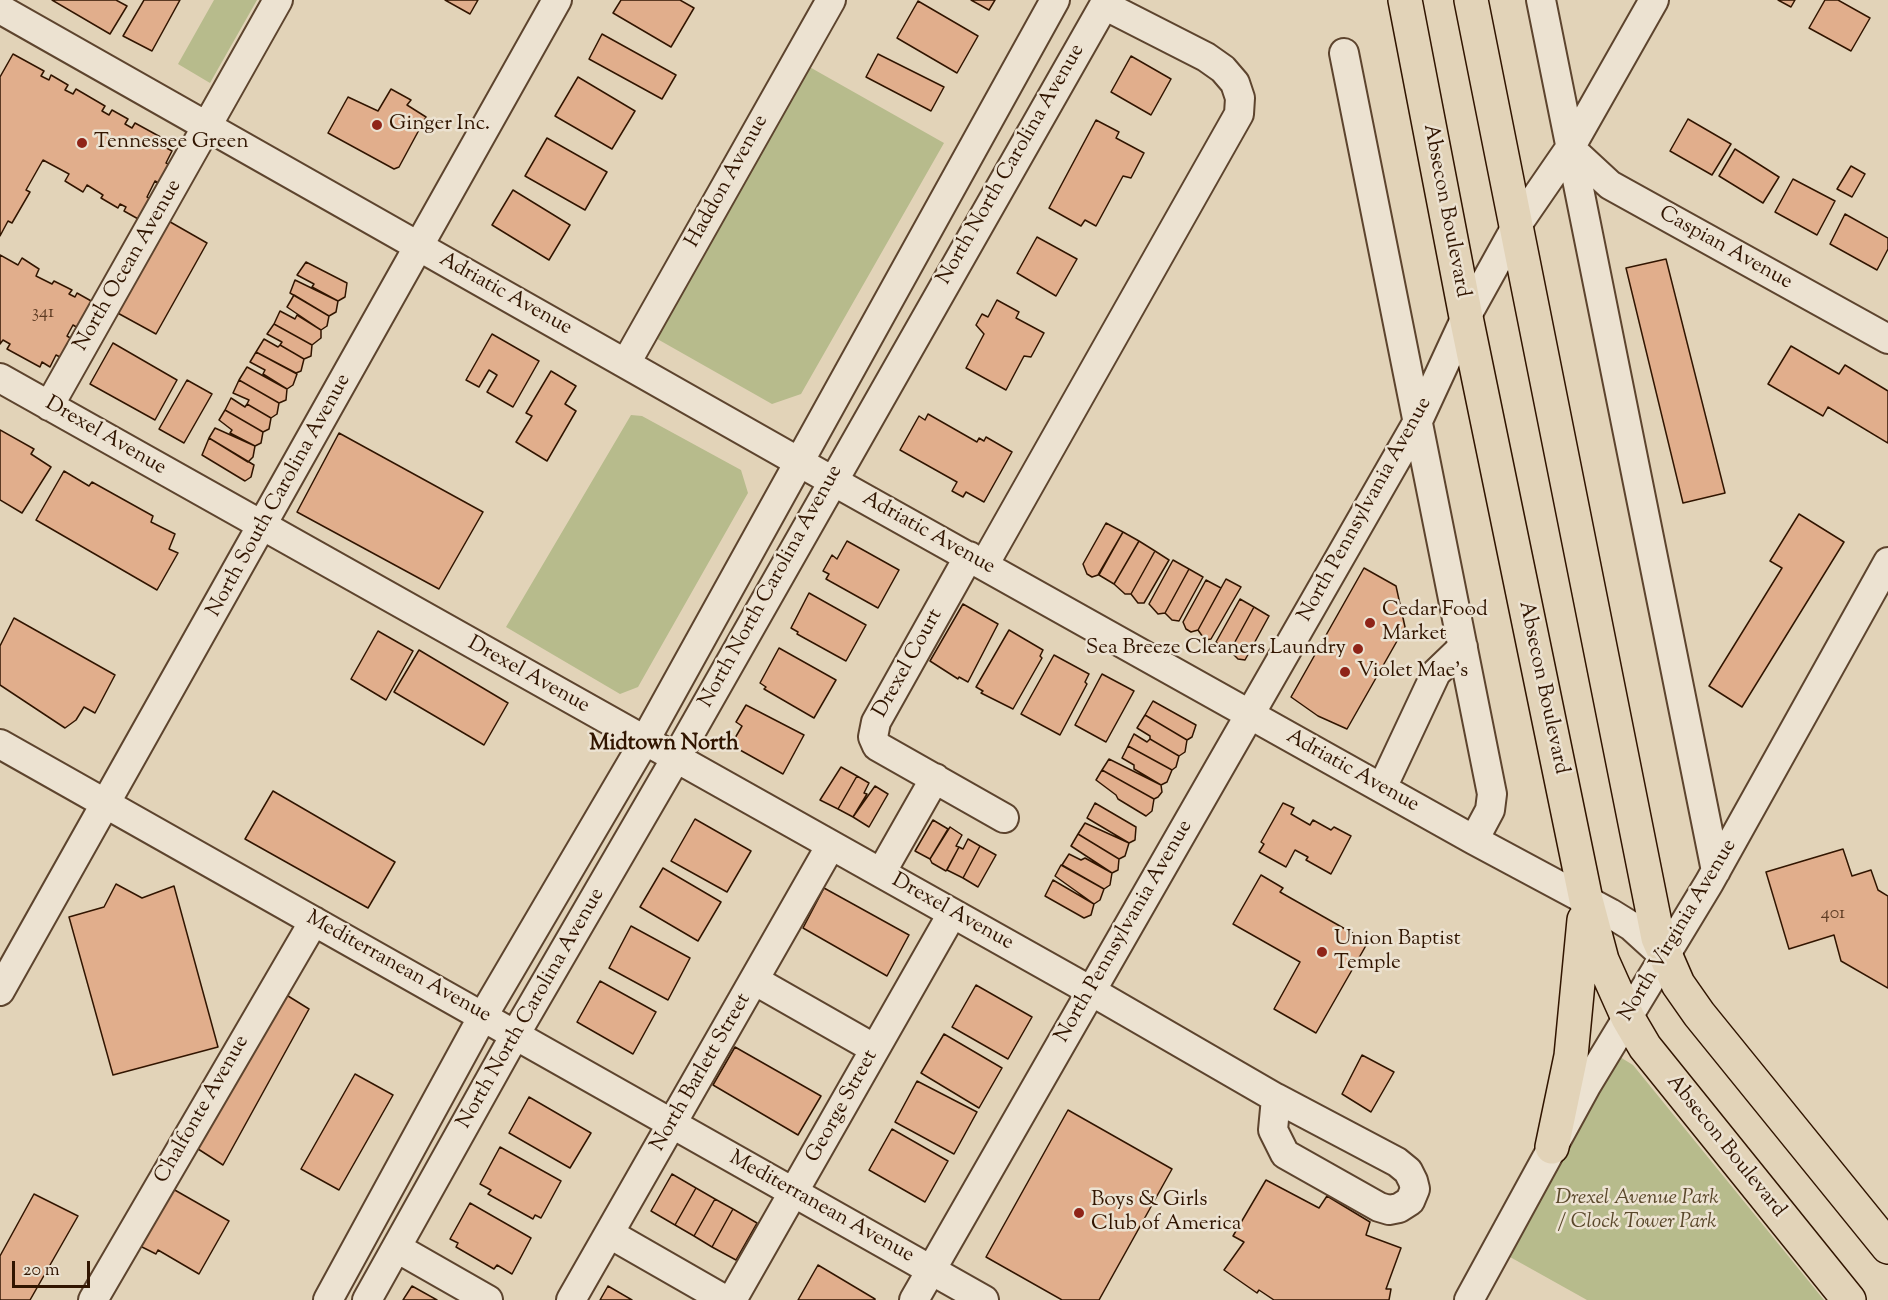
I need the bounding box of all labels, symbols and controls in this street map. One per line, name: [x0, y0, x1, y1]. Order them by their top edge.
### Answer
street label: North North Carolina Avenue: [933, 40, 1091, 290]
street label: Haddon Avenue: [681, 111, 775, 253]
place label: Ginger Inc.: [389, 112, 490, 138]
marker: Ginger Inc.: [370, 118, 384, 132]
street label: Absecon Boulevard: [1416, 122, 1474, 300]
place label: Tennessee Green: [94, 130, 249, 156]
marker: Tennessee Green: [75, 136, 89, 150]
street label: North Ocean Avenue: [70, 176, 188, 356]
street label: Caspian Avenue: [1654, 202, 1796, 296]
street label: Adriatic Avenue: [434, 248, 576, 342]
house number: 341: [32, 303, 54, 325]
street label: North South Carolina Avenue: [203, 370, 357, 622]
street label: Drexel Avenue: [40, 392, 170, 482]
street label: North Pennsylvania Avenue: [1294, 393, 1438, 627]
street label: North North Carolina Avenue: [695, 461, 849, 713]
street label: Adriatic Avenue: [857, 487, 999, 581]
place label: Cedar Food Market: [1382, 598, 1488, 648]
street label: Absecon Boulevard: [1511, 599, 1573, 777]
street label: Drexel Court: [869, 605, 949, 723]
marker: Cedar Food Market: [1363, 616, 1377, 630]
street label: Drexel Avenue: [463, 632, 593, 720]
place label: Sea Breeze Cleaners Laundry: [1086, 636, 1346, 662]
marker: Sea Breeze Cleaners Laundry: [1351, 642, 1365, 656]
place label: Violet Mae's: [1357, 659, 1468, 685]
marker: Violet Mae's: [1338, 665, 1352, 679]
street label: Adriatic Avenue: [1281, 725, 1423, 819]
district label: Midtown North: [589, 732, 739, 758]
street label: North Pennsylvania Avenue: [1051, 816, 1199, 1048]
street label: North Virginia Avenue: [1615, 835, 1743, 1027]
street label: Drexel Avenue: [887, 869, 1017, 957]
street label: North North Carolina Avenue: [453, 884, 611, 1134]
house number: 401: [1821, 904, 1845, 926]
street label: Mediterranean Avenue: [301, 907, 495, 1029]
place label: Union Baptist Temple: [1334, 927, 1461, 977]
marker: Union Baptist Temple: [1315, 945, 1329, 959]
street label: North Barlett Street: [646, 989, 758, 1157]
street label: Chalfonte Avenue: [150, 1031, 256, 1189]
street label: George Street: [802, 1046, 884, 1168]
street label: Absecon Boulevard: [1660, 1071, 1790, 1223]
street label: Mediterranean Avenue: [724, 1147, 918, 1269]
park label: Drexel Avenue Park / Clock Tower Park: [1555, 1186, 1719, 1236]
place label: Boys & Girls Club of America: [1091, 1188, 1242, 1238]
marker: Boys & Girls Club of America: [1072, 1206, 1086, 1220]
scale bar: [15, 1249, 93, 1287]
text: 20 m: [23, 1258, 60, 1284]

